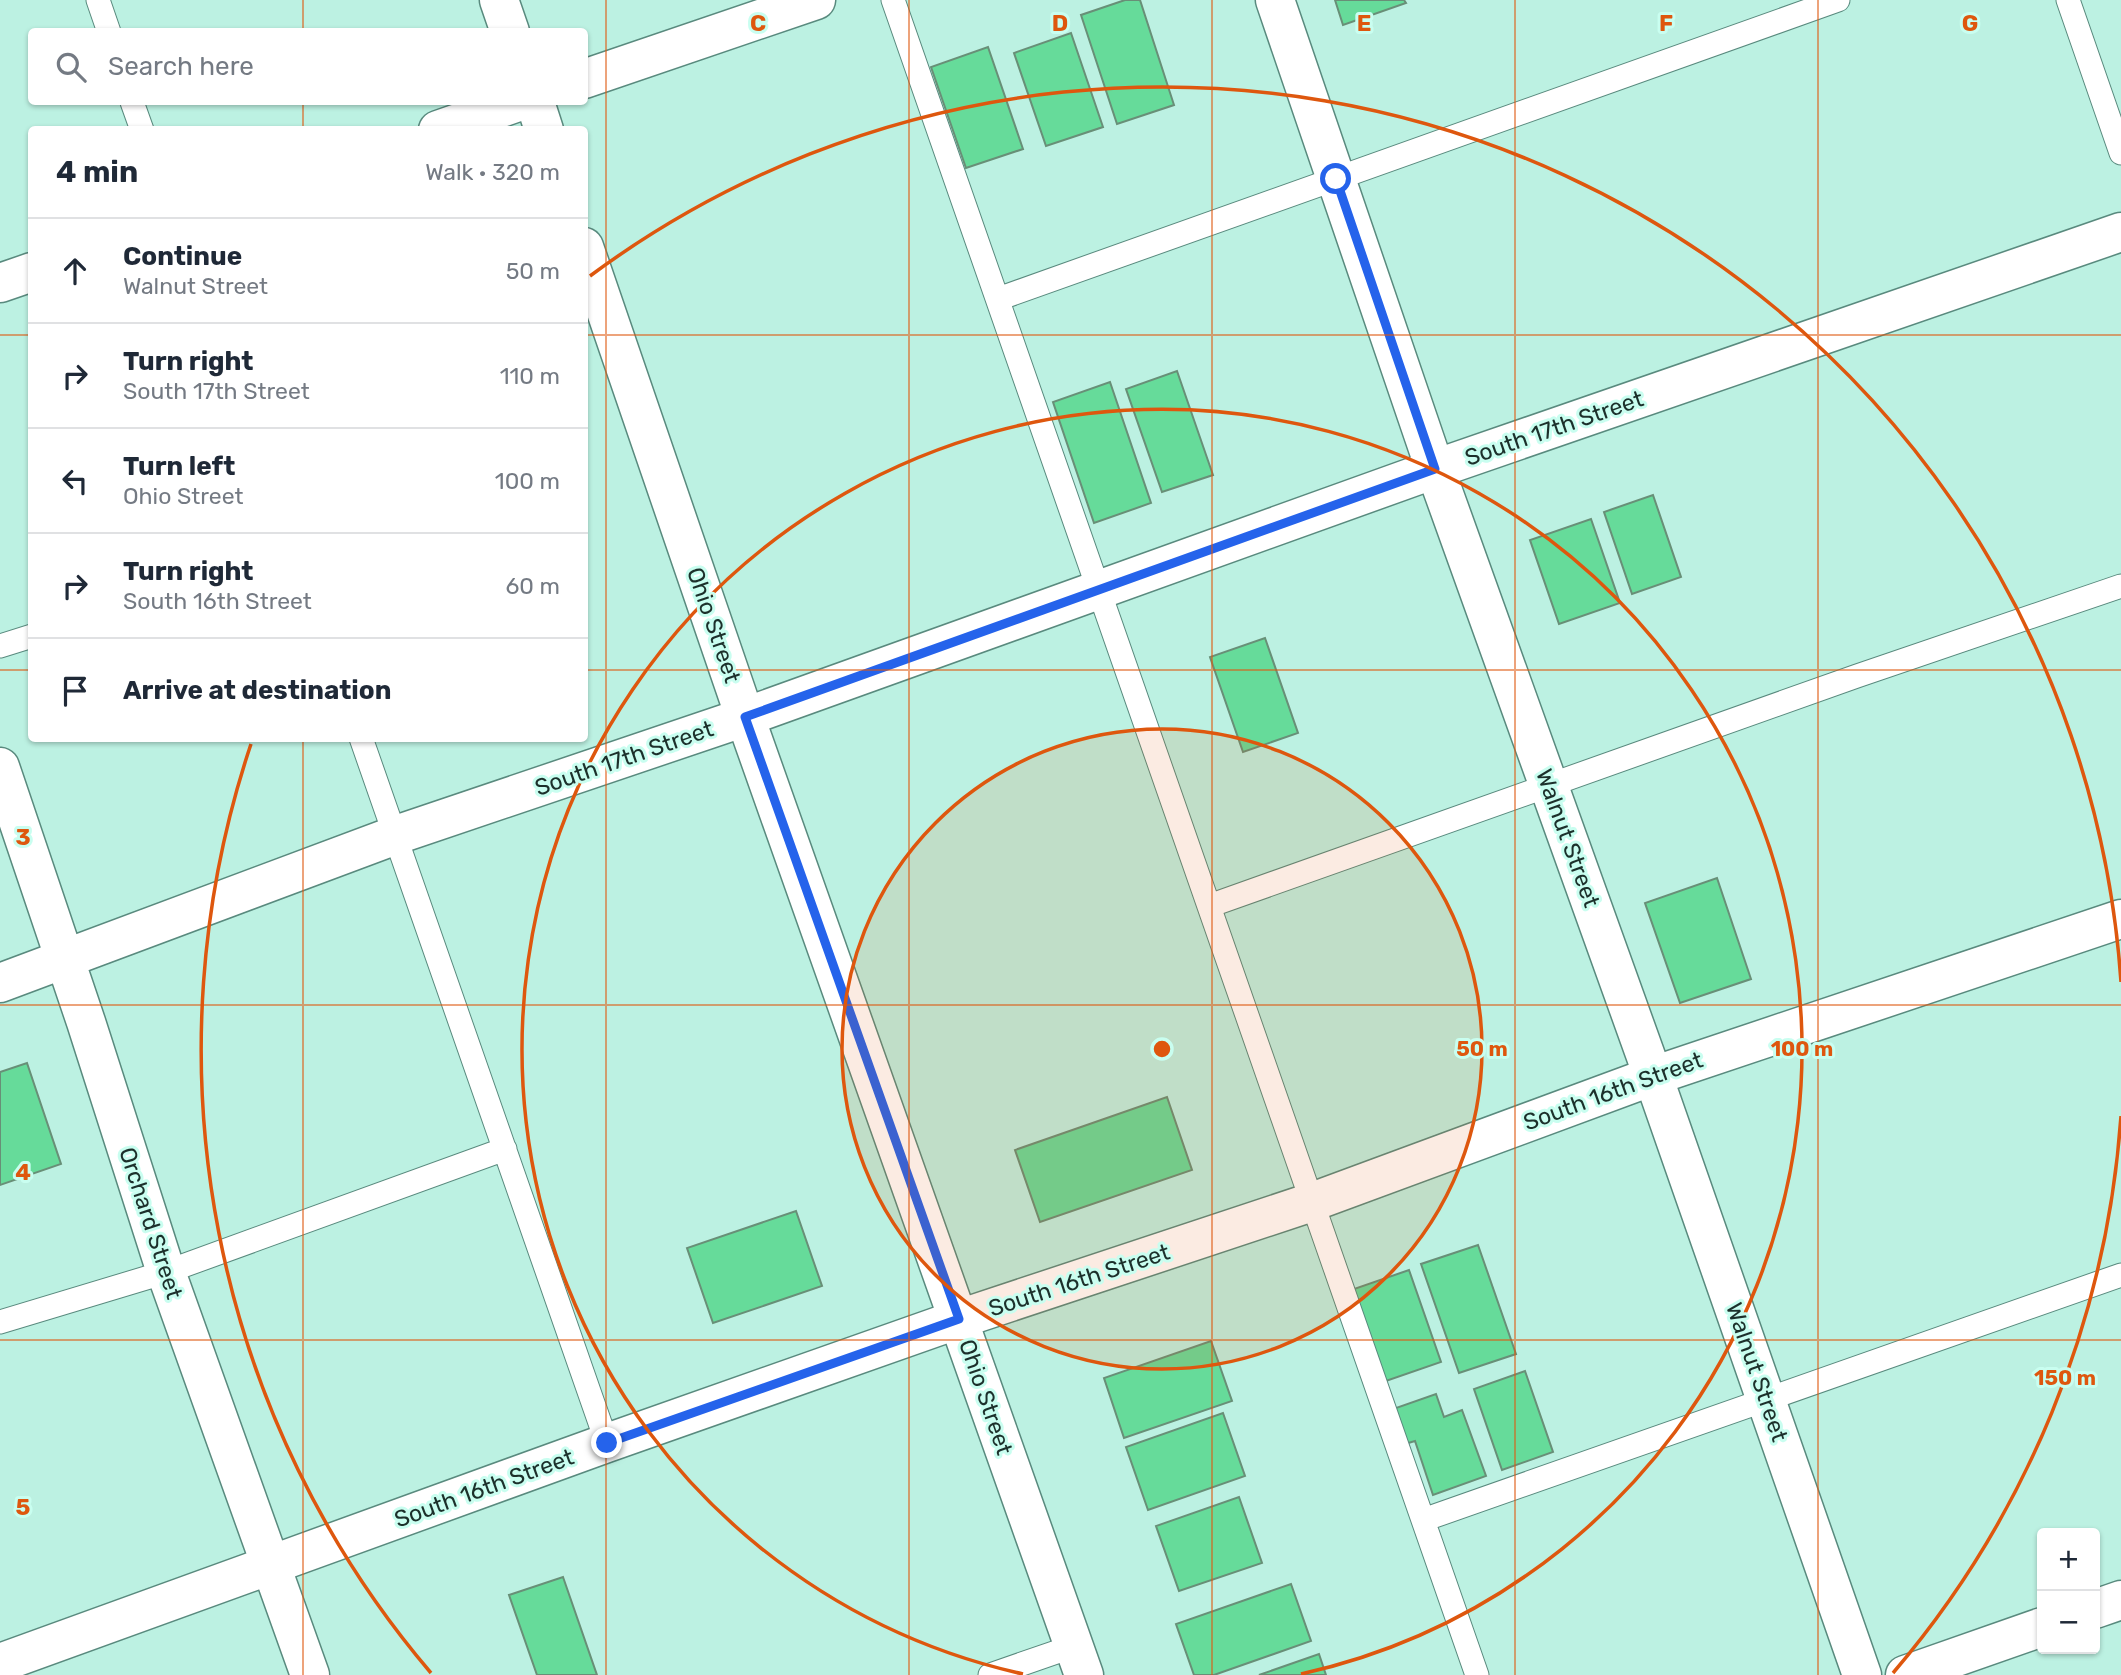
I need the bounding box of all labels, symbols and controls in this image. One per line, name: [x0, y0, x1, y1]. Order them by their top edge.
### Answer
text: C: [750, 9, 766, 37]
text: D: [1052, 9, 1068, 37]
text: E: [1357, 9, 1371, 37]
text: F: [1659, 9, 1673, 37]
text: G: [1962, 9, 1978, 37]
search box: [28, 28, 588, 105]
icon: search: [52, 48, 90, 86]
text: Search here: [108, 51, 254, 82]
text: 4 min: [56, 154, 138, 190]
text: Walk · 320 m: [425, 158, 560, 186]
route start: [1320, 163, 1351, 194]
text: Continue: [123, 241, 242, 272]
icon: ahead: [56, 252, 94, 290]
text: 50 m: [506, 257, 560, 285]
text: Walnut Street: [123, 272, 268, 300]
text: Turn right: [123, 346, 253, 377]
icon: right: [56, 357, 94, 395]
text: 110 m: [500, 362, 560, 390]
text: South 17th Street: [123, 377, 310, 405]
street label: South 17th Street: [1461, 384, 1647, 472]
text: Turn left: [123, 451, 235, 482]
icon: left: [56, 462, 94, 500]
text: 100 m: [495, 467, 560, 495]
text: Ohio Street: [123, 482, 243, 510]
text: Turn right: [123, 556, 253, 587]
street label: Ohio Street: [681, 563, 747, 687]
icon: right: [56, 567, 94, 605]
text: 60 m: [505, 572, 560, 600]
text: South 16th Street: [123, 587, 312, 615]
icon: arrive: [56, 672, 94, 710]
text: Arrive at destination: [123, 675, 391, 706]
street label: South 17th Street: [531, 714, 717, 802]
street label: Walnut Street: [1530, 765, 1606, 911]
text: 3: [15, 823, 31, 851]
text: 50 m: [1456, 1036, 1508, 1061]
text: 100 m: [1771, 1036, 1833, 1061]
centre of rings: [1150, 1037, 1174, 1061]
street label: South 16th Street: [1519, 1046, 1707, 1136]
street label: Orchard Street: [113, 1144, 189, 1302]
text: 4: [15, 1158, 31, 1186]
street label: South 16th Street: [985, 1238, 1173, 1322]
street label: Walnut Street: [1720, 1299, 1794, 1445]
street label: Ohio Street: [953, 1335, 1019, 1459]
text: 150 m: [2034, 1365, 2096, 1390]
route end: [591, 1427, 622, 1458]
street label: South 16th Street: [390, 1443, 578, 1533]
text: 5: [16, 1493, 31, 1521]
map controls: [2037, 1528, 2100, 1654]
button: +: [2037, 1528, 2100, 1591]
button: −: [2037, 1591, 2100, 1654]

